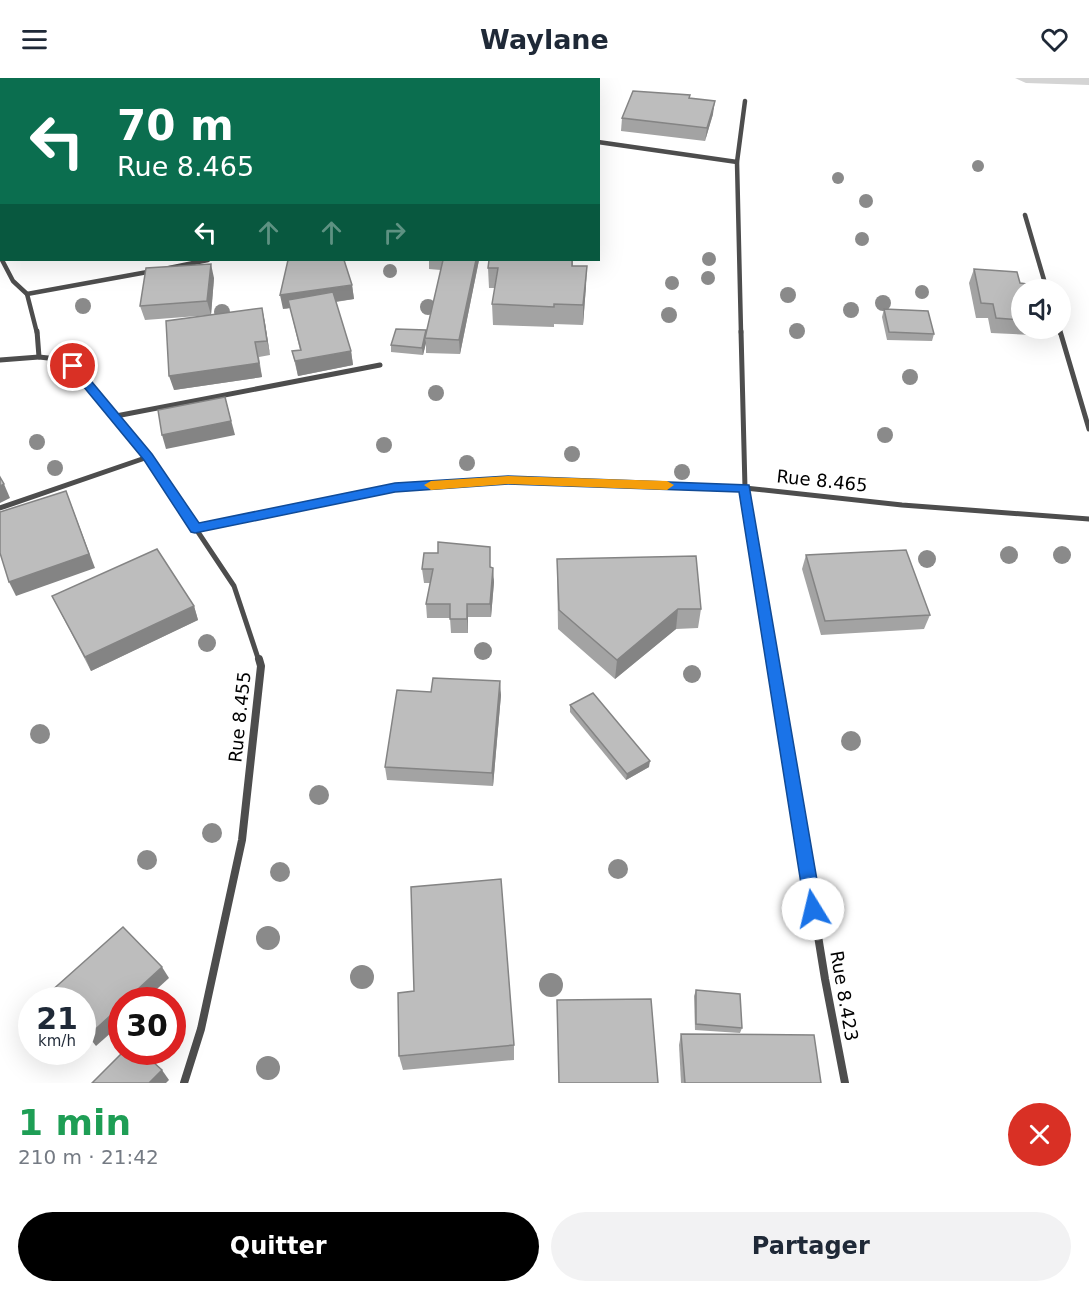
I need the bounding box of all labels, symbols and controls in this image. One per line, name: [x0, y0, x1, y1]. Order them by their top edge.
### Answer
icon: menu: [18, 23, 51, 56]
icon: heart: [1038, 23, 1071, 56]
text: Waylane: [480, 24, 609, 55]
text: 70 m: [117, 101, 234, 150]
icon: left: [18, 102, 96, 180]
text: Rue 8.465: [117, 151, 254, 182]
icon: left: [189, 216, 222, 249]
icon: ahead: [252, 216, 285, 249]
icon: ahead: [315, 216, 348, 249]
icon: right: [378, 216, 411, 249]
map controls: [1011, 279, 1071, 339]
button: sound: [1011, 279, 1071, 339]
pin: [47, 340, 98, 391]
icon: arrive: [56, 349, 89, 382]
street label: Rue 8.465: [775, 465, 869, 496]
street label: Rue 8.455: [224, 670, 255, 764]
position arrow: [781, 877, 845, 941]
street label: Rue 8.423: [826, 949, 863, 1043]
speed limit sign: 30: [108, 987, 186, 1065]
text: 21: [36, 1001, 78, 1036]
text: km/h: [38, 1032, 76, 1050]
text: 1 min: [18, 1102, 131, 1143]
button: close: [1008, 1103, 1071, 1166]
text: 210 m · 21:42: [18, 1145, 159, 1169]
button: Quitter: [18, 1212, 539, 1281]
button: Partager: [551, 1212, 1071, 1281]

